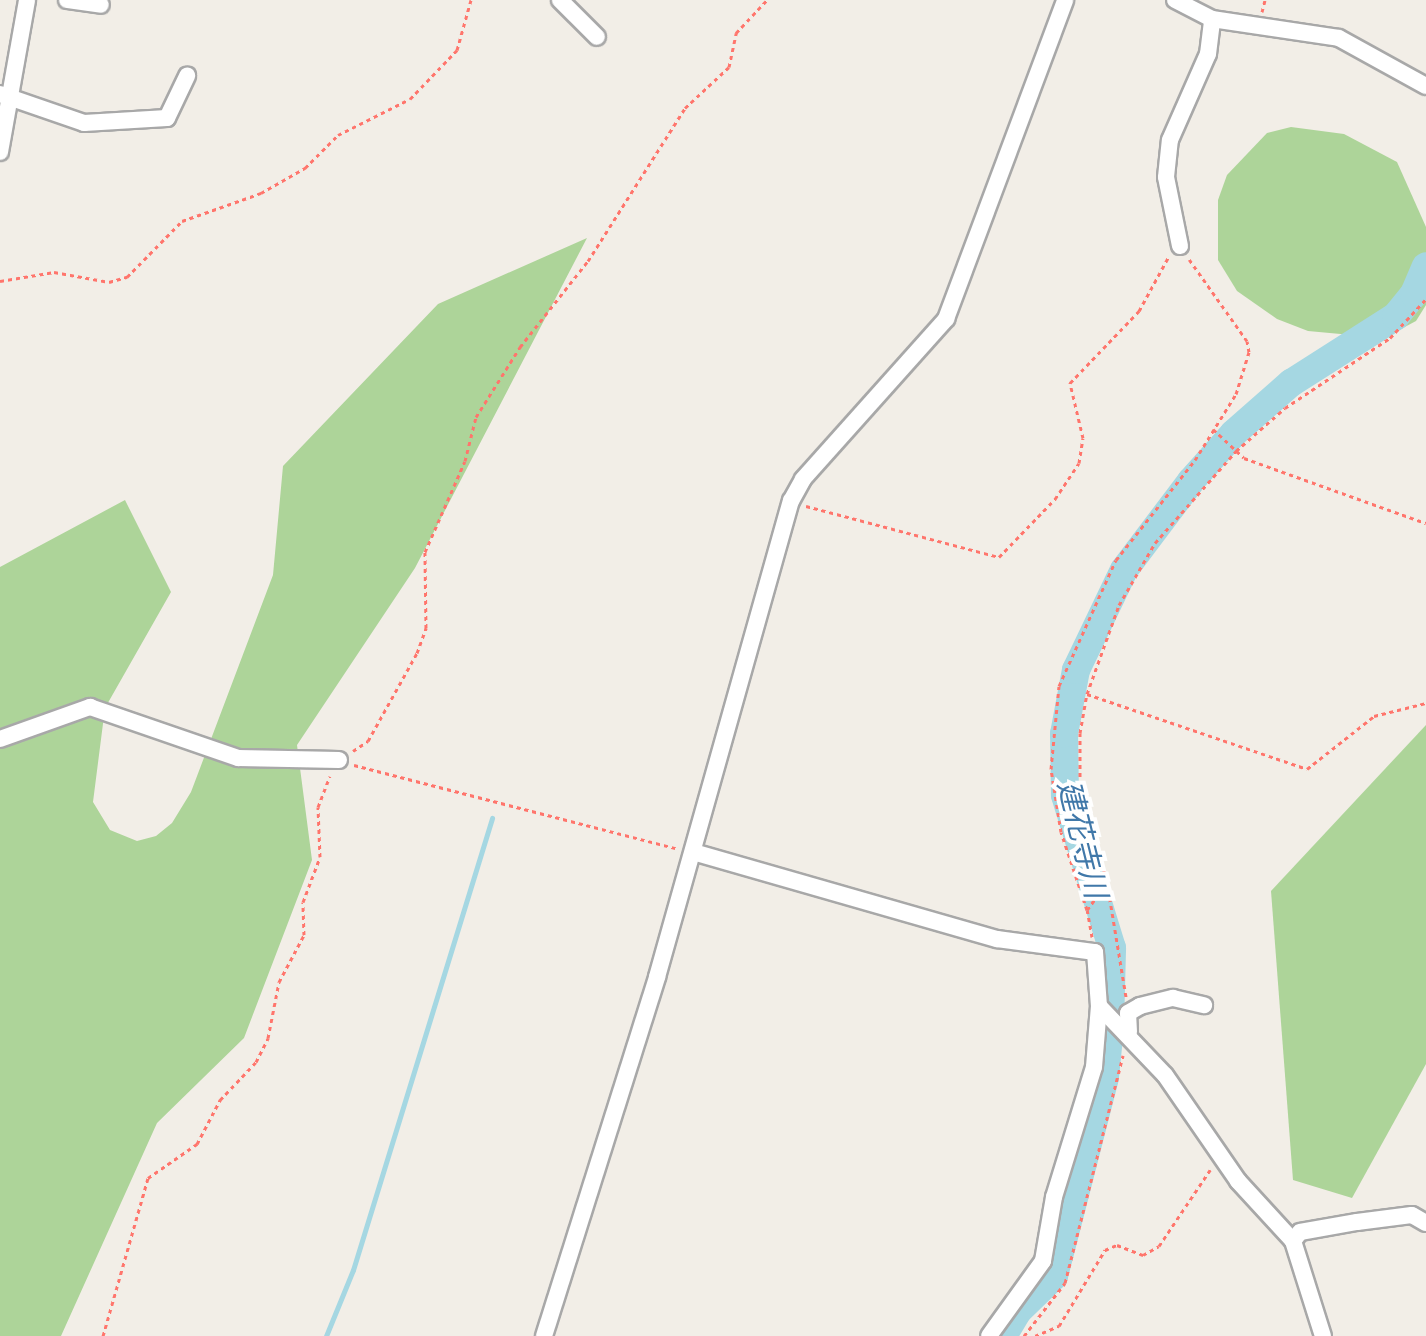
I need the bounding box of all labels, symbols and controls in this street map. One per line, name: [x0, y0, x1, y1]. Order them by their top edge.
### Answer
water label: 建花寺川: [1051, 776, 1115, 902]

